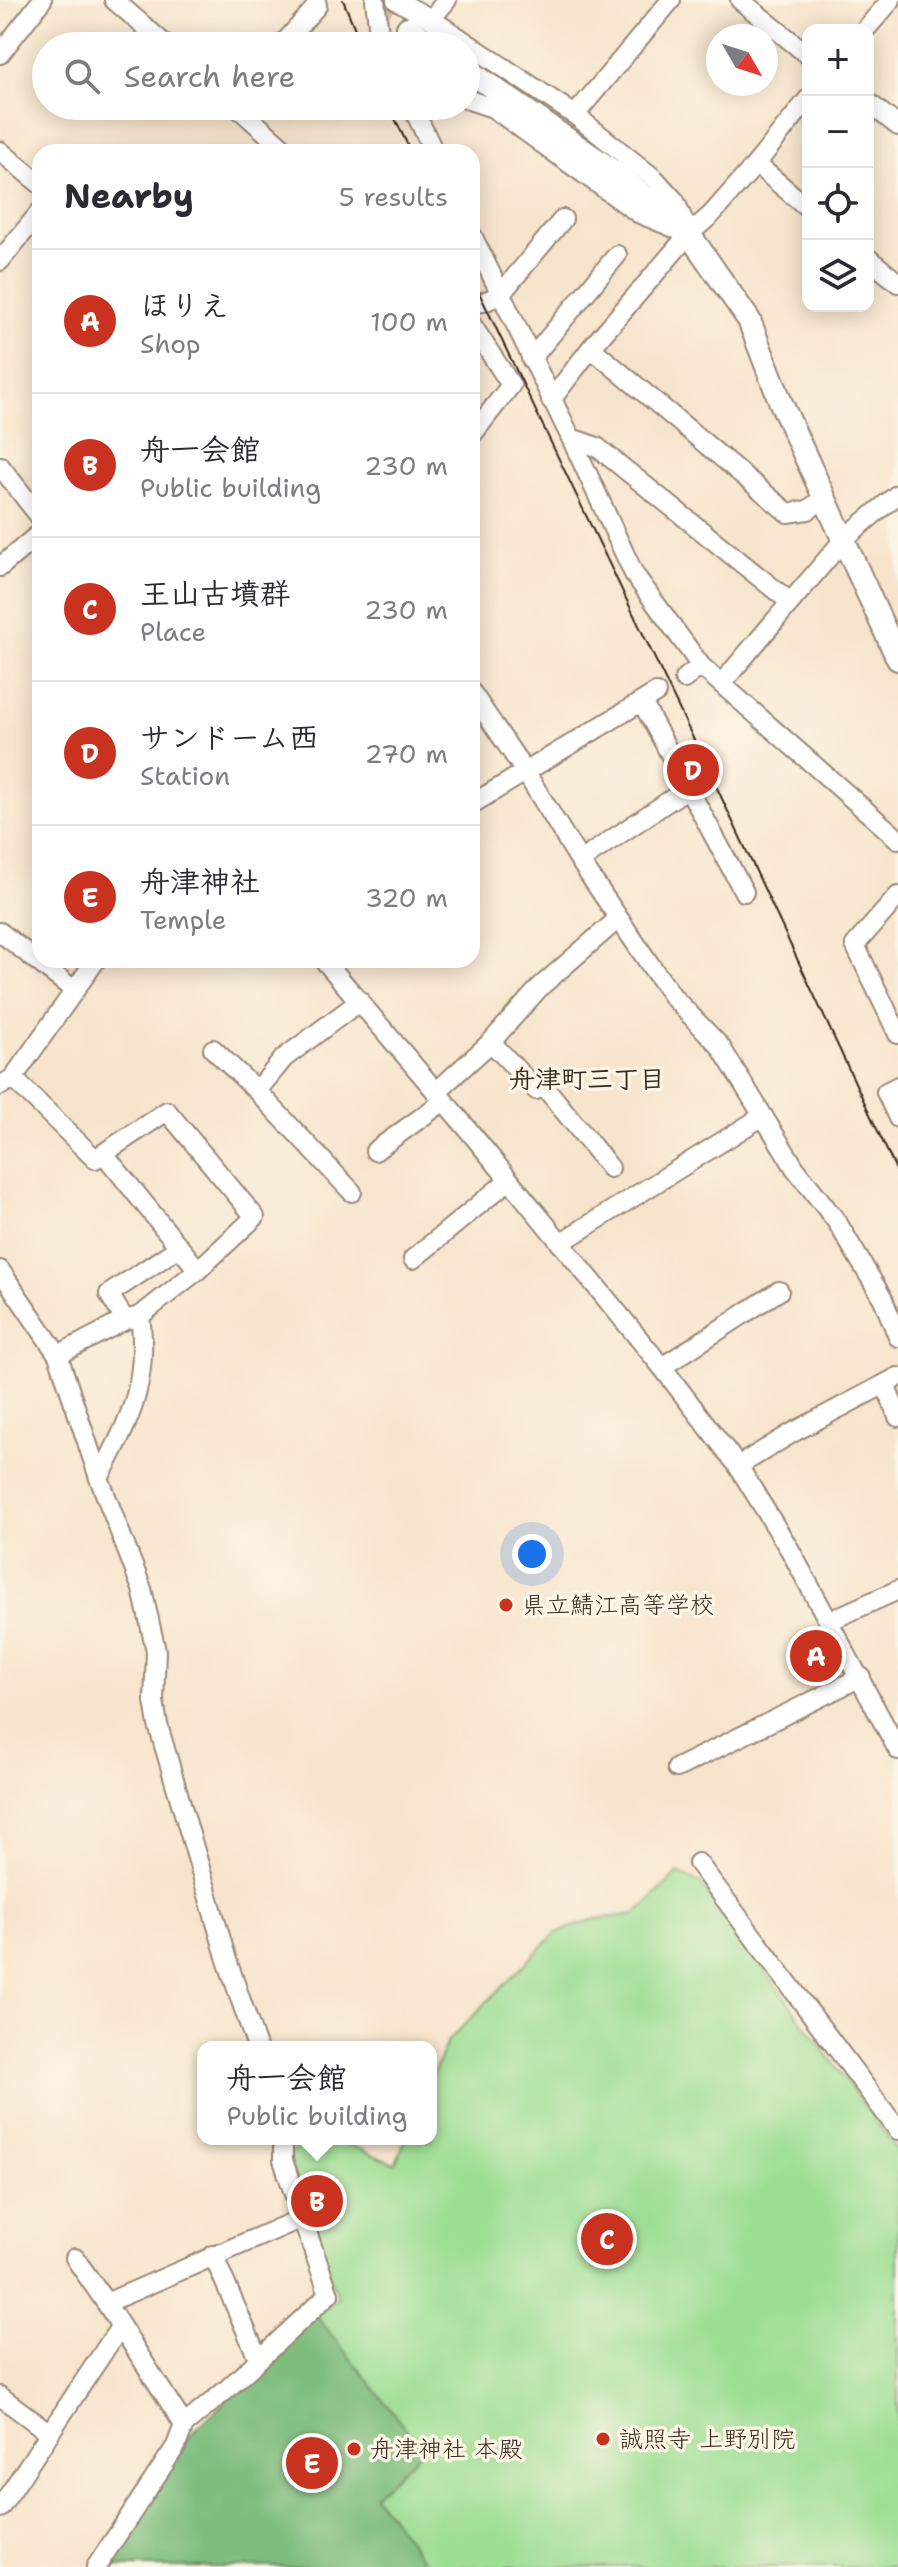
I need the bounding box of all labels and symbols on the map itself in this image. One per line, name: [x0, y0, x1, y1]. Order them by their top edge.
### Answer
north arrow: [706, 24, 778, 96]
pin: D: [667, 740, 719, 800]
district label: 舟津町三丁目: [509, 1061, 665, 1096]
your location: [512, 1534, 552, 1574]
place label: 県立鯖江高等学校: [522, 1589, 714, 1621]
marker: 県立鯖江高等学校: [497, 1596, 515, 1614]
pin: A: [790, 1626, 842, 1686]
pin: B: [291, 2171, 343, 2231]
pin: C: [581, 2209, 633, 2269]
place label: 誠照寺 上野別院: [619, 2423, 795, 2455]
marker: 誠照寺 上野別院: [594, 2430, 612, 2448]
pin: E: [286, 2433, 338, 2493]
place label: 舟津神社 本殿: [370, 2433, 522, 2465]
marker: 舟津神社 本殿: [345, 2440, 363, 2458]

